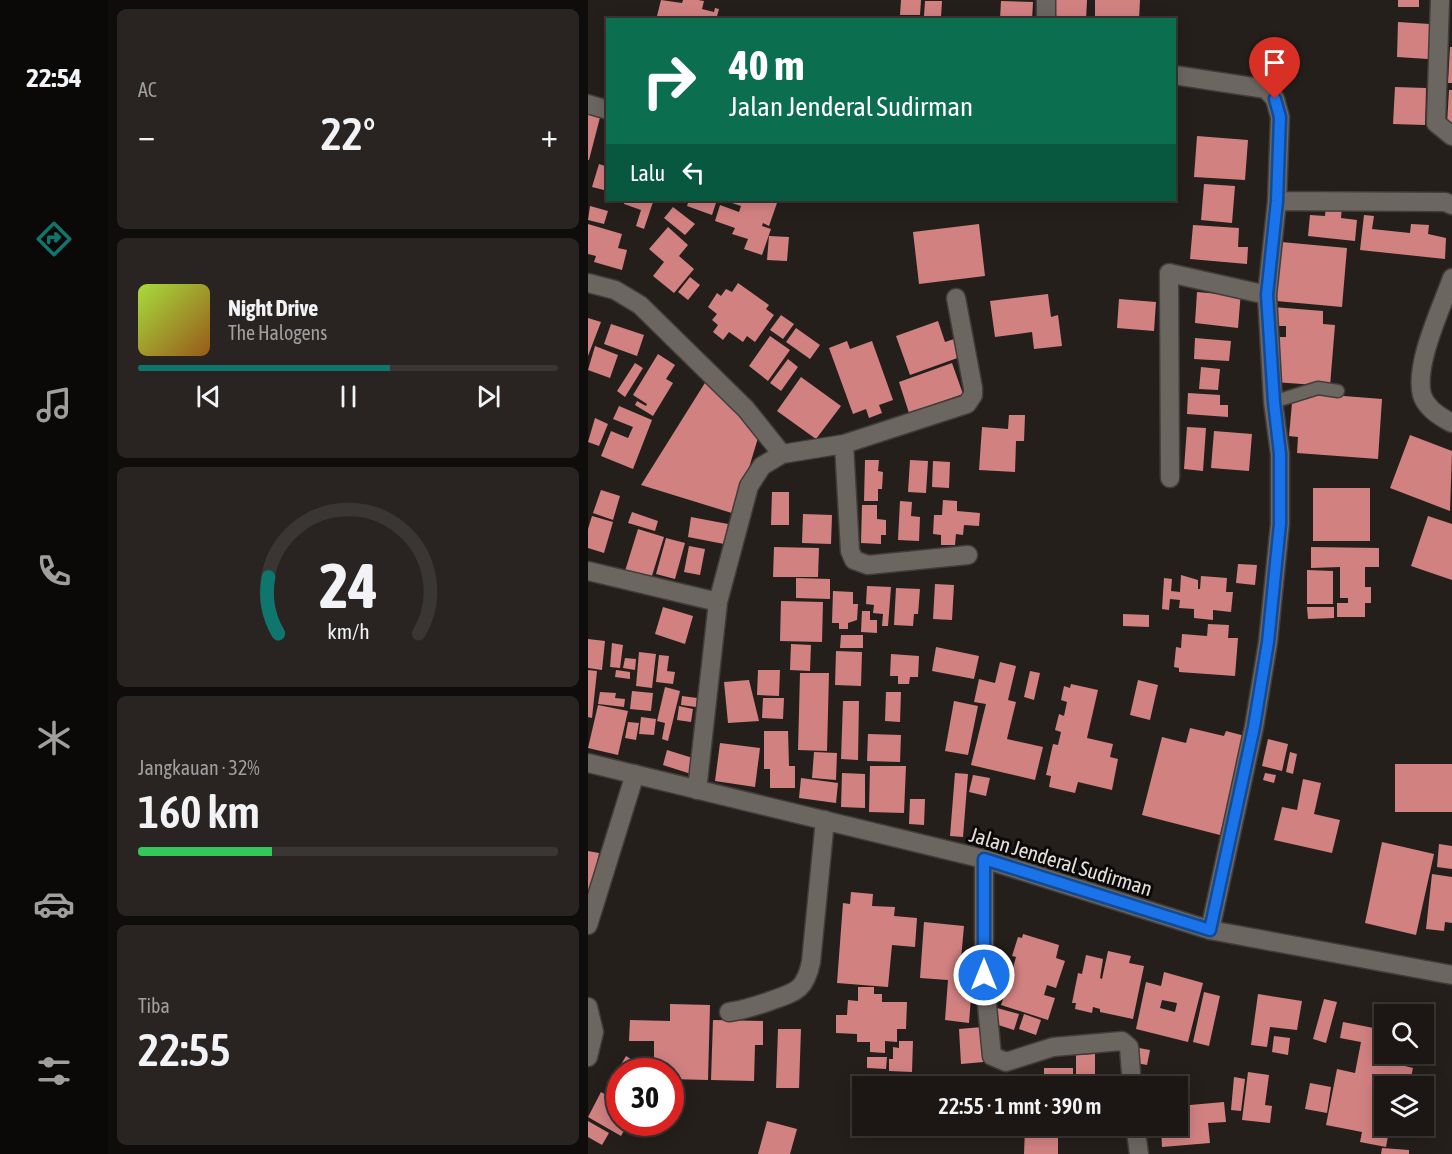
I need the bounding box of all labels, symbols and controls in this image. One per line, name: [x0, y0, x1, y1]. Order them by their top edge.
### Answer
pin: [1249, 37, 1300, 99]
text: 40 m: [729, 41, 804, 89]
icon: right: [630, 42, 708, 120]
icon: arrive: [1258, 46, 1291, 79]
text: 22:54: [26, 62, 82, 93]
text: AC: [138, 78, 157, 101]
text: Jalan Jenderal Sudirman: [729, 91, 973, 122]
text: 22°: [321, 108, 375, 160]
text: −: [138, 116, 155, 154]
text: +: [541, 116, 558, 154]
icon: left: [677, 156, 710, 189]
text: Lalu: [630, 160, 665, 186]
icon: directions: [33, 218, 75, 260]
text: Night Drive: [228, 295, 318, 321]
text: The Halogens: [228, 321, 327, 344]
icon: previous: [192, 380, 225, 413]
icon: pause: [332, 380, 365, 413]
icon: next: [472, 380, 505, 413]
icon: music: [33, 384, 75, 426]
icon: phone: [33, 550, 75, 592]
text: 24: [319, 550, 377, 621]
text: km/h: [327, 619, 369, 644]
icon: climate: [33, 717, 75, 759]
text: Jangkauan · 32%: [138, 756, 260, 779]
text: 160 km: [138, 786, 260, 838]
street label: Jalan Jenderal Sudirman: [967, 822, 1155, 900]
icon: car: [33, 883, 75, 925]
position arrow: [952, 943, 1016, 1007]
text: Tiba: [138, 994, 170, 1017]
map controls: [1374, 1004, 1434, 1136]
button: search: [1374, 1004, 1434, 1064]
text: 22:55: [138, 1024, 231, 1076]
icon: filters: [33, 1050, 75, 1092]
speed limit sign: 30: [606, 1058, 684, 1136]
button: layers: [1374, 1076, 1434, 1136]
text: 22:55 · 1 mnt · 390 m: [939, 1093, 1101, 1119]

